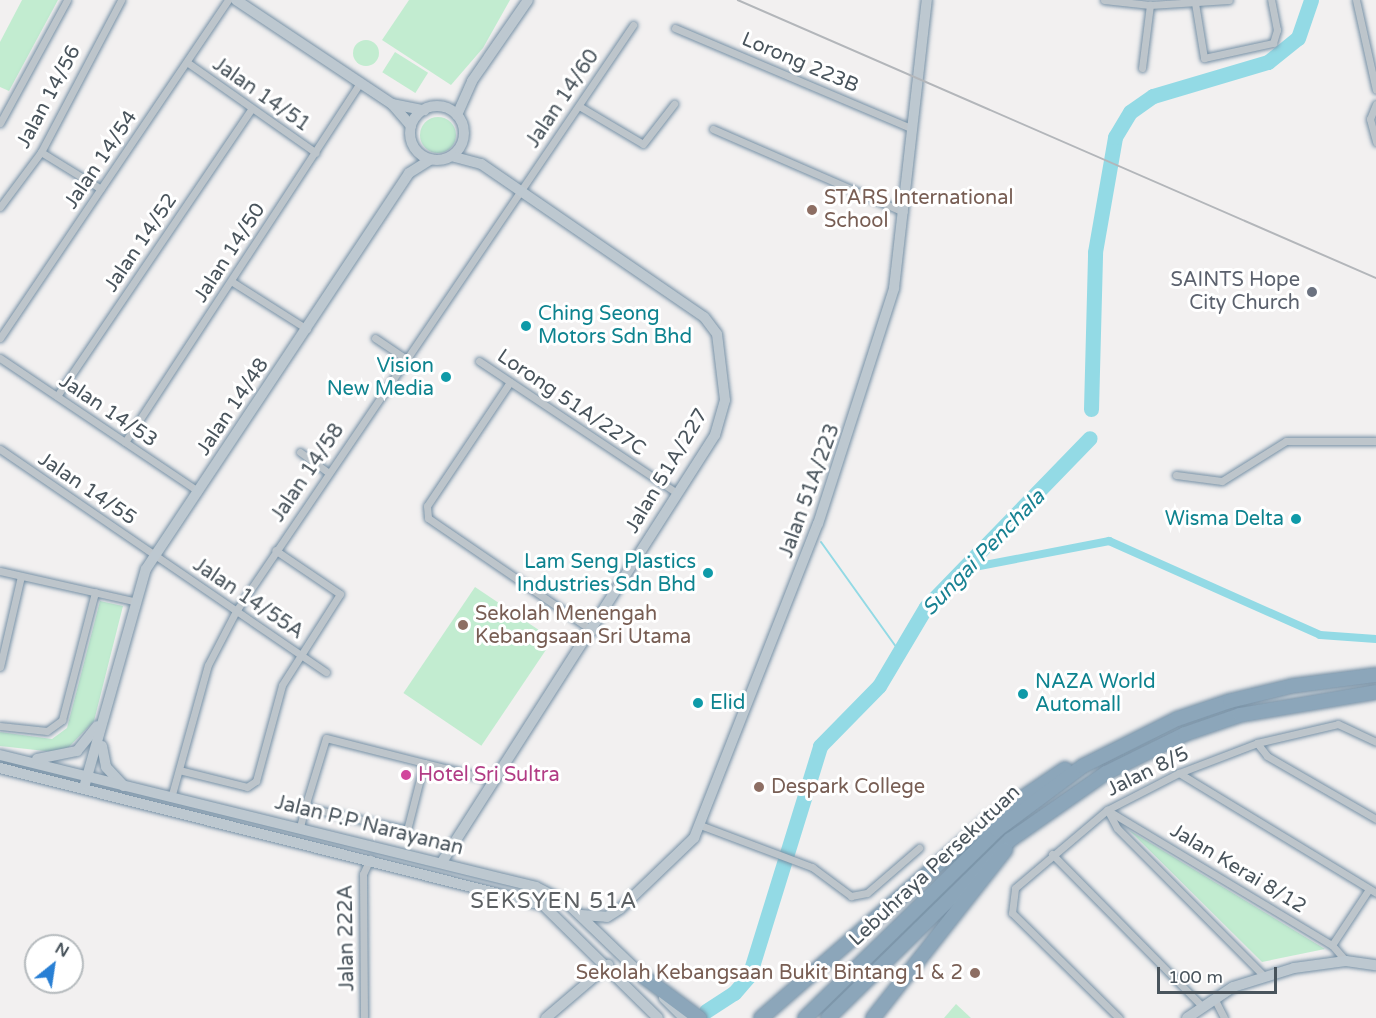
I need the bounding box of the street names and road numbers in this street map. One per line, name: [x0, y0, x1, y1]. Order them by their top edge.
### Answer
street label: Lorong 223B: [738, 28, 862, 98]
street label: Jalan 14/56: [12, 41, 86, 153]
street label: Jalan 14/60: [521, 45, 605, 153]
street label: Jalan 14/51: [208, 53, 314, 137]
street label: Jalan 14/54: [59, 106, 143, 214]
street label: Jalan 14/52: [99, 189, 183, 297]
street label: Jalan 14/50: [189, 199, 271, 307]
street label: Lorong 51A/227C: [492, 344, 650, 462]
street label: Jalan 14/48: [192, 354, 274, 460]
street label: Jalan 14/53: [54, 369, 162, 453]
street label: Jalan 51A/227: [620, 405, 714, 537]
street label: Jalan 14/58: [266, 419, 350, 527]
street label: Jalan 51A/223: [775, 421, 845, 561]
street label: Jalan 14/55: [33, 447, 141, 531]
street label: Jalan 14/55A: [188, 553, 308, 645]
street label: Jalan 8/5: [1103, 742, 1193, 802]
street label: Lebuhraya Persekutuan: [845, 781, 1025, 951]
street label: Jalan P.P Narayanan: [272, 791, 466, 861]
street label: Jalan Kerai 8/12: [1166, 819, 1310, 919]
street label: Jalan 222A: [334, 884, 360, 992]

